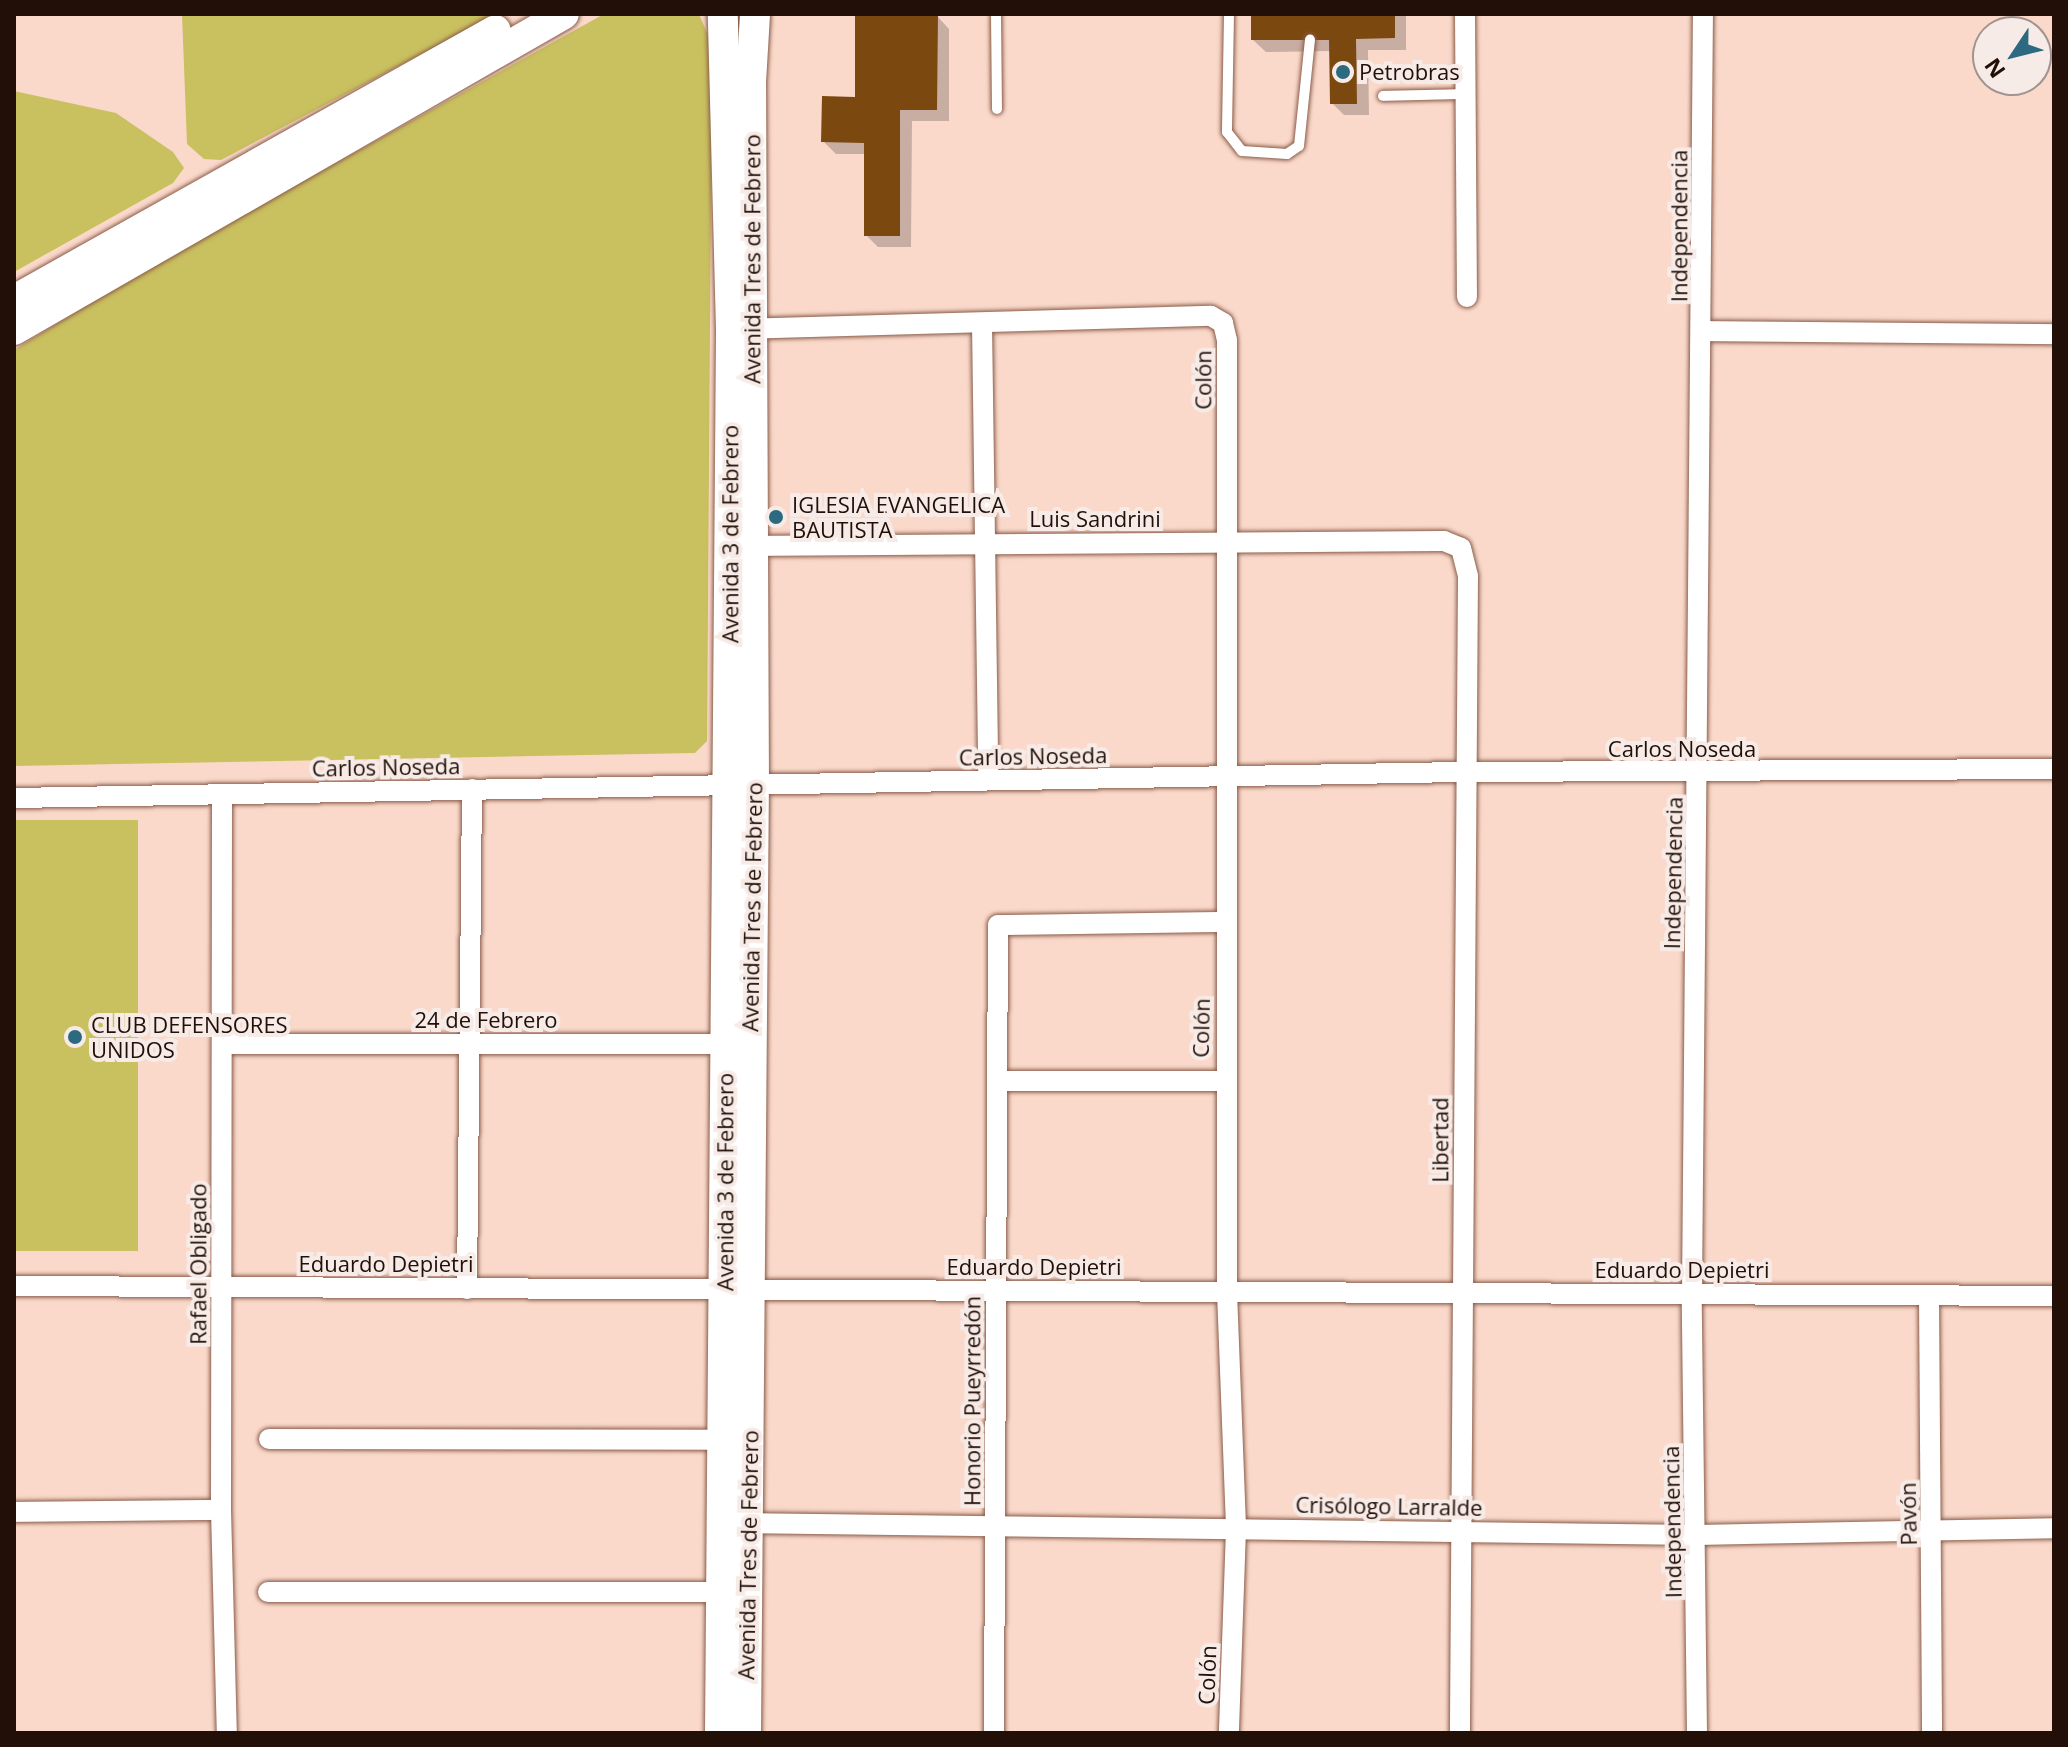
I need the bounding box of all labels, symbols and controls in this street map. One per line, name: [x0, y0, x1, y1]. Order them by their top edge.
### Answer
north arrow: [1972, 16, 2052, 96]
text: N: [1977, 53, 2011, 85]
place label: Petrobras: [1359, 59, 1460, 85]
marker: Petrobras: [1334, 63, 1352, 81]
street label: Avenida Tres de Febrero: [739, 134, 765, 384]
street label: Independencia: [1666, 150, 1692, 302]
street label: Colón: [1190, 350, 1216, 410]
street label: Avenida 3 de Febrero: [717, 425, 743, 643]
place label: IGLESIA EVANGELICA BAUTISTA: [792, 491, 1005, 542]
street label: Luis Sandrini: [1029, 506, 1161, 532]
marker: IGLESIA EVANGELICA BAUTISTA: [767, 508, 785, 526]
street label: Carlos Noseda: [1608, 736, 1756, 762]
street label: Carlos Noseda: [959, 742, 1107, 770]
street label: Carlos Noseda: [312, 753, 460, 781]
street label: Avenida Tres de Febrero: [737, 782, 767, 1032]
street label: Independencia: [1658, 797, 1688, 949]
street label: Colón: [1187, 998, 1215, 1058]
street label: 24 de Febrero: [414, 1007, 558, 1033]
place label: CLUB DEFENSORES UNIDOS: [91, 1011, 288, 1062]
marker: CLUB DEFENSORES UNIDOS: [66, 1028, 84, 1046]
street label: Avenida 3 de Febrero: [712, 1073, 738, 1291]
street label: Libertad: [1427, 1097, 1453, 1183]
street label: Rafael Obligado: [185, 1183, 211, 1345]
street label: Eduardo Depietri: [299, 1251, 473, 1277]
street label: Eduardo Depietri: [947, 1254, 1121, 1280]
street label: Eduardo Depietri: [1595, 1257, 1769, 1283]
street label: Honorio Pueyrredón: [959, 1296, 985, 1506]
street label: Avenida Tres de Febrero: [733, 1430, 763, 1680]
street label: Independencia: [1657, 1446, 1687, 1598]
street label: Pavón: [1894, 1482, 1922, 1546]
street label: Crisólogo Larralde: [1295, 1491, 1483, 1521]
street label: Colón: [1193, 1645, 1221, 1705]

